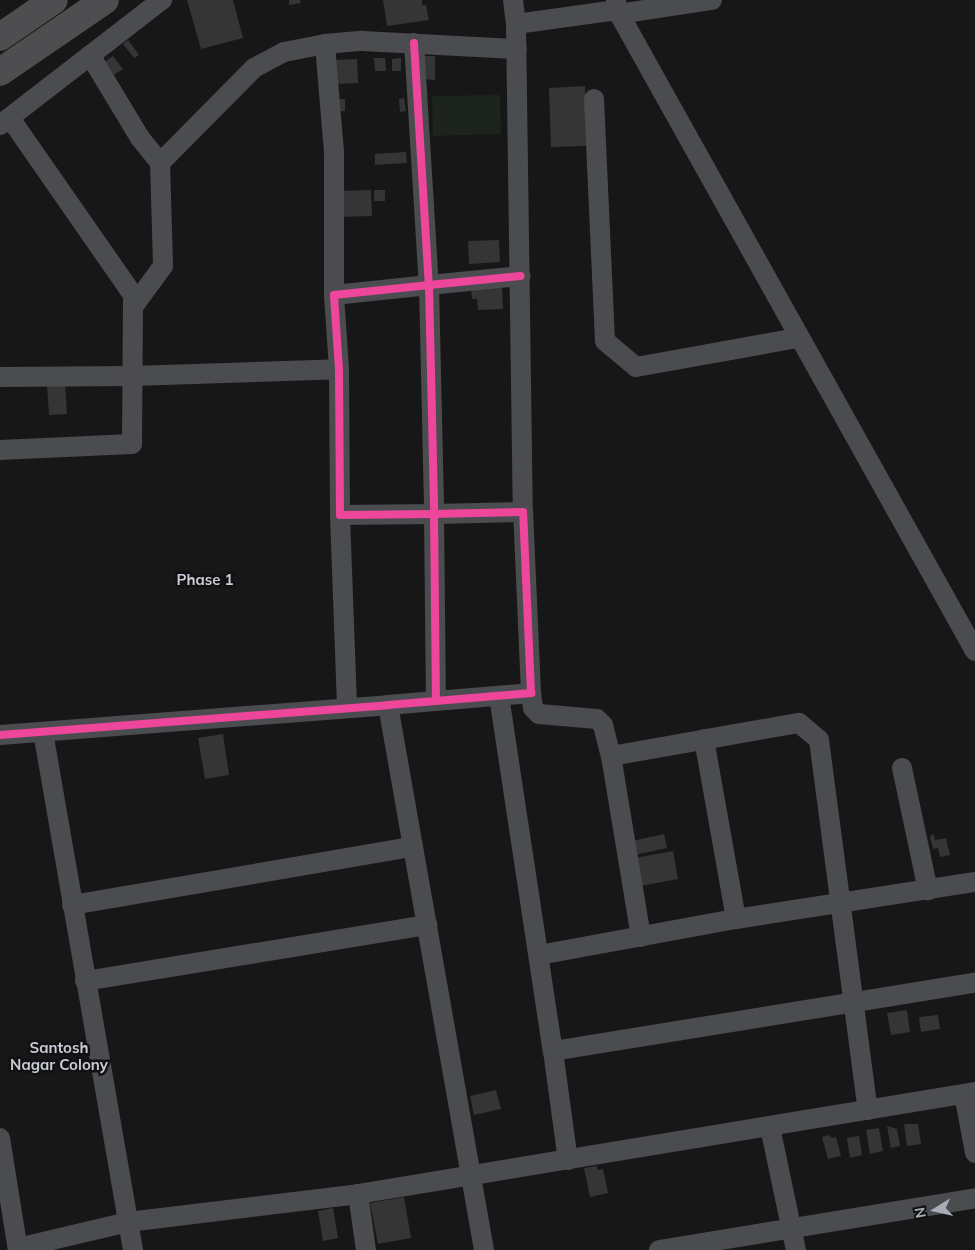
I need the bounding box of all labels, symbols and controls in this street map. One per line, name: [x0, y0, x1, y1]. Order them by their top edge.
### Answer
district label: Phase 1: [176, 571, 234, 589]
district label: Santosh Nagar Colony: [10, 1038, 108, 1073]
north arrow: [910, 1185, 960, 1235]
text: N: [910, 1206, 930, 1219]

